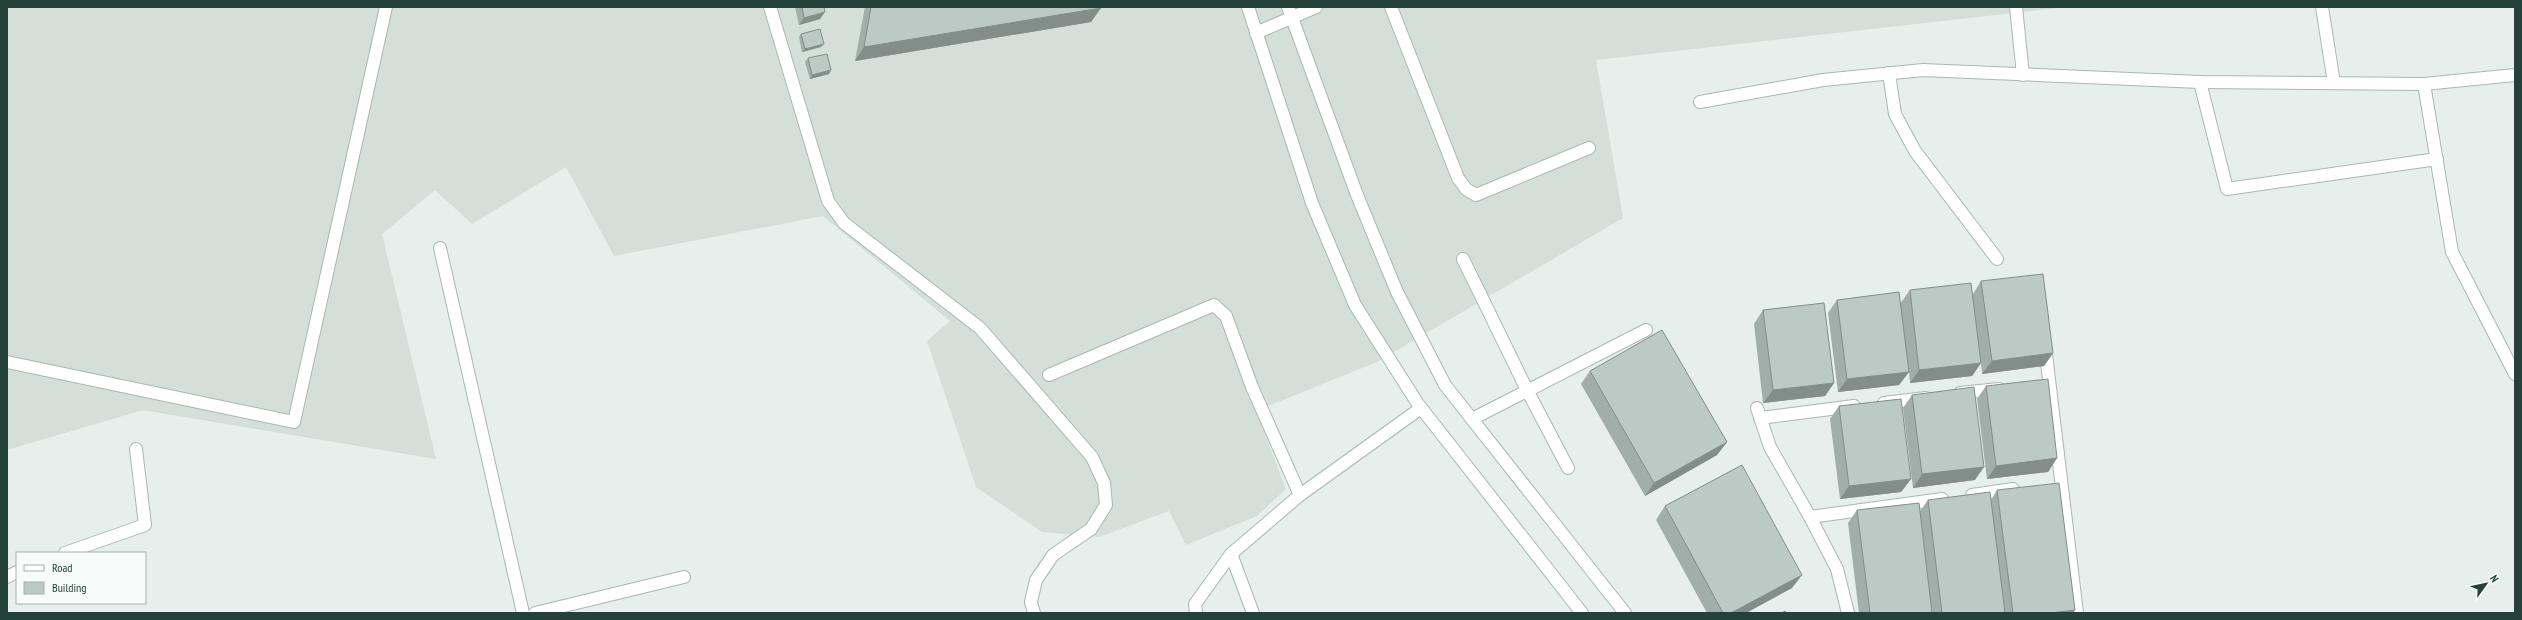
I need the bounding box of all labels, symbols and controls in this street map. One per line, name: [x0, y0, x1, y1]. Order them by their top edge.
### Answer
legend: [16, 552, 146, 604]
text: Road: [52, 560, 72, 575]
north arrow: [2466, 564, 2506, 604]
text: N: [2487, 572, 2502, 585]
text: Building: [52, 580, 87, 595]

